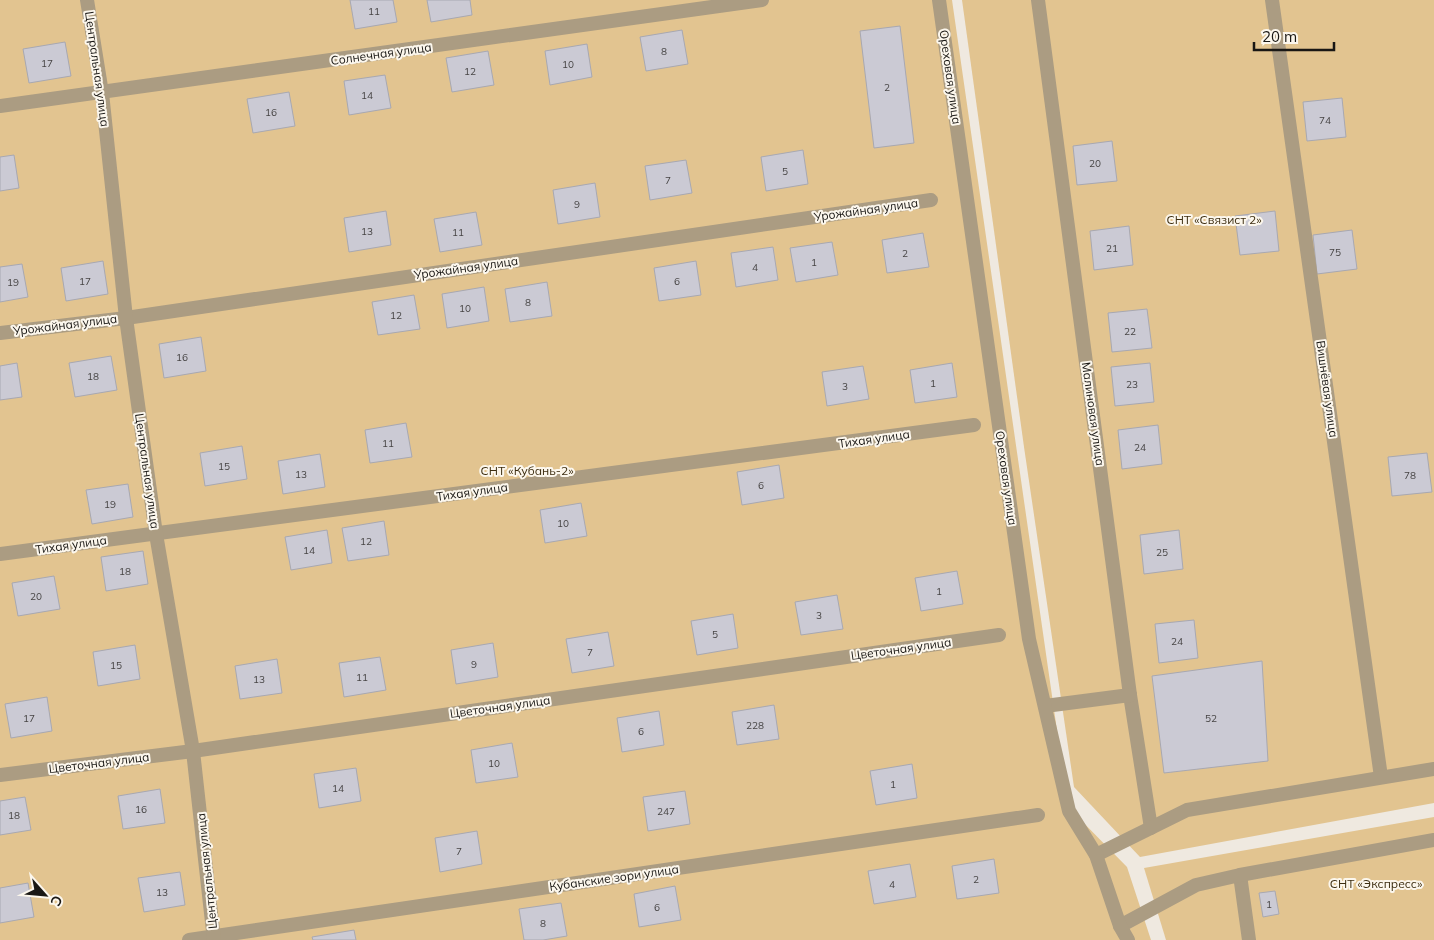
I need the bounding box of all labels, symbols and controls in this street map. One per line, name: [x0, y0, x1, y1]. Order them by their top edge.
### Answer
house number: 11: [368, 5, 380, 18]
street label: Центральная улица: [82, 10, 113, 128]
scale bar: [1254, 20, 1334, 52]
text: 20 m: [1262, 27, 1297, 46]
street label: Ореховая улица: [936, 29, 965, 125]
street label: Солнечная улица: [330, 39, 432, 68]
house number: 8: [661, 45, 667, 58]
house number: 17: [41, 57, 53, 70]
house number: 10: [562, 58, 574, 71]
house number: 12: [464, 65, 476, 78]
house number: 2: [884, 81, 890, 94]
house number: 14: [361, 89, 373, 102]
house number: 16: [265, 106, 277, 119]
house number: 74: [1319, 114, 1331, 127]
house number: 20: [1089, 157, 1101, 170]
house number: 5: [782, 165, 788, 178]
house number: 7: [665, 174, 671, 187]
street label: Урожайная улица: [812, 195, 919, 224]
house number: 9: [574, 198, 580, 211]
park label: СНТ «Связист 2»: [1166, 212, 1262, 227]
house number: 13: [361, 225, 373, 238]
house number: 11: [452, 226, 464, 239]
house number: 21: [1106, 242, 1118, 255]
house number: 75: [1329, 246, 1341, 259]
house number: 2: [902, 247, 908, 260]
street label: Урожайная улица: [412, 253, 519, 282]
house number: 1: [811, 256, 817, 269]
house number: 4: [752, 261, 758, 274]
house number: 17: [79, 275, 91, 288]
house number: 6: [674, 275, 680, 288]
house number: 19: [7, 276, 19, 289]
house number: 8: [525, 296, 531, 309]
house number: 10: [459, 302, 471, 315]
house number: 12: [390, 309, 402, 322]
street label: Урожайная улица: [11, 311, 118, 338]
house number: 22: [1124, 325, 1136, 338]
street label: Вишнёвая улица: [1313, 340, 1342, 438]
house number: 16: [176, 351, 188, 364]
street label: Малиновая улица: [1079, 361, 1108, 467]
house number: 18: [87, 370, 99, 383]
house number: 1: [930, 377, 936, 390]
house number: 23: [1126, 378, 1138, 391]
house number: 3: [842, 380, 848, 393]
street label: Центральная улица: [132, 412, 163, 530]
street label: Тихая улица: [837, 426, 911, 451]
street label: Ореховая улица: [992, 430, 1021, 526]
house number: 11: [382, 437, 394, 450]
house number: 24: [1134, 441, 1146, 454]
house number: 15: [218, 460, 230, 473]
park label: СНТ «Кубань-2»: [481, 463, 574, 478]
house number: 13: [295, 468, 307, 481]
house number: 78: [1404, 469, 1416, 482]
street label: Тихая улица: [435, 479, 509, 504]
house number: 6: [758, 479, 764, 492]
house number: 19: [104, 498, 116, 511]
house number: 10: [557, 517, 569, 530]
street label: Тихая улица: [34, 532, 108, 557]
house number: 12: [360, 535, 372, 548]
house number: 14: [303, 544, 315, 557]
house number: 25: [1156, 546, 1168, 559]
house number: 18: [119, 565, 131, 578]
house number: 1: [936, 585, 942, 598]
house number: 20: [30, 590, 42, 603]
house number: 3: [816, 609, 822, 622]
house number: 5: [712, 628, 718, 641]
street label: Цветочная улица: [850, 634, 952, 663]
house number: 24: [1171, 635, 1183, 648]
house number: 7: [587, 646, 593, 659]
house number: 9: [471, 658, 477, 671]
house number: 15: [110, 659, 122, 672]
house number: 11: [356, 671, 368, 684]
house number: 13: [253, 673, 265, 686]
street label: Цветочная улица: [449, 692, 551, 721]
house number: 17: [23, 712, 35, 725]
house number: 52: [1205, 712, 1217, 725]
house number: 228: [746, 719, 764, 732]
house number: 6: [638, 725, 644, 738]
street label: Цветочная улица: [48, 749, 150, 776]
house number: 10: [488, 757, 500, 770]
house number: 1: [890, 778, 896, 791]
house number: 14: [332, 782, 344, 795]
house number: 16: [135, 803, 147, 816]
house number: 247: [657, 805, 675, 818]
house number: 18: [8, 809, 20, 822]
street label: Центральная улица: [193, 812, 220, 930]
house number: 7: [456, 845, 462, 858]
street label: Кубанские зори улица: [548, 861, 680, 894]
north arrow: [20, 870, 70, 920]
house number: 2: [973, 873, 979, 886]
park label: СНТ «Экспресс»: [1330, 876, 1423, 891]
house number: 4: [889, 878, 895, 891]
house number: 13: [156, 886, 168, 899]
text: С: [46, 893, 67, 909]
house number: 1: [1266, 898, 1272, 911]
house number: 6: [654, 901, 660, 914]
house number: 8: [540, 917, 546, 930]

